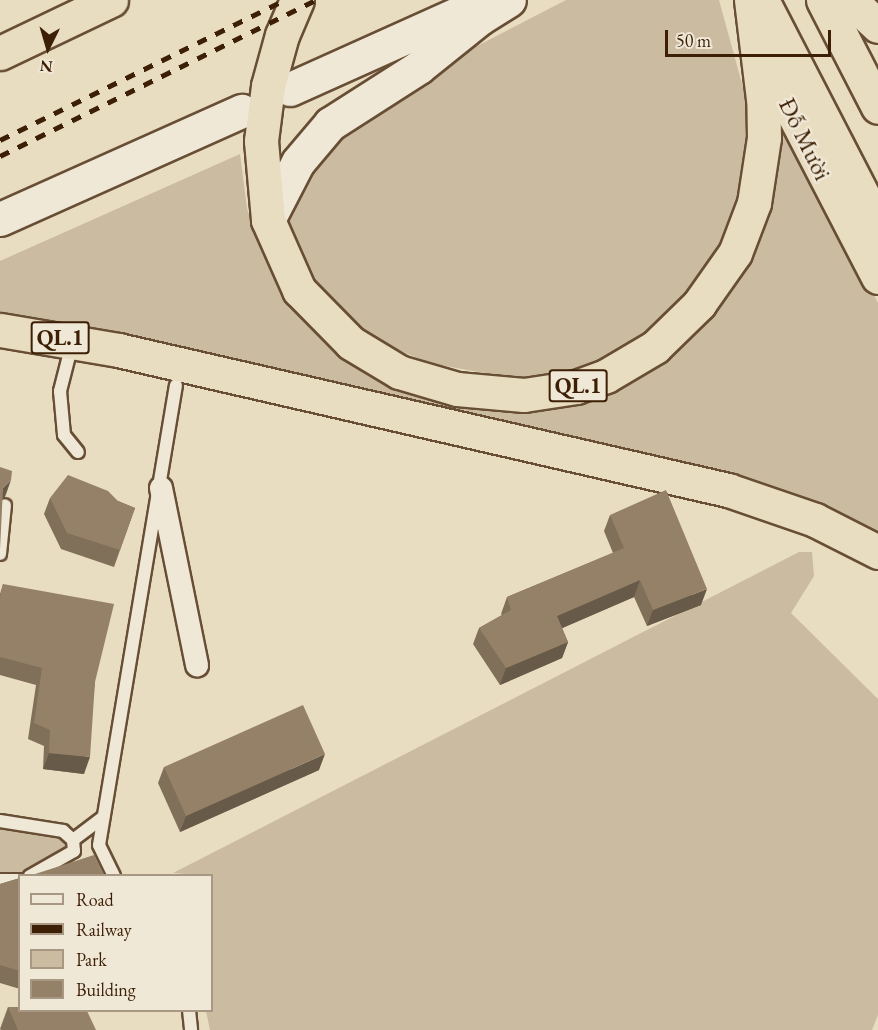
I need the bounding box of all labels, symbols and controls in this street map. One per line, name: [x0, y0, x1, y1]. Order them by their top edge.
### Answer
north arrow: [18, 18, 78, 78]
scale bar: [668, 18, 834, 56]
text: 50 m: [676, 29, 711, 52]
text: N: [39, 55, 54, 77]
street label: Đỗ Mười: [773, 93, 837, 185]
road number: QL.1: [30, 319, 90, 357]
road number: QL.1: [548, 367, 608, 405]
legend: [18, 874, 213, 1012]
text: Road: [76, 888, 114, 911]
text: Railway: [76, 918, 132, 941]
text: Park: [76, 948, 107, 971]
text: Building: [76, 978, 136, 1001]

